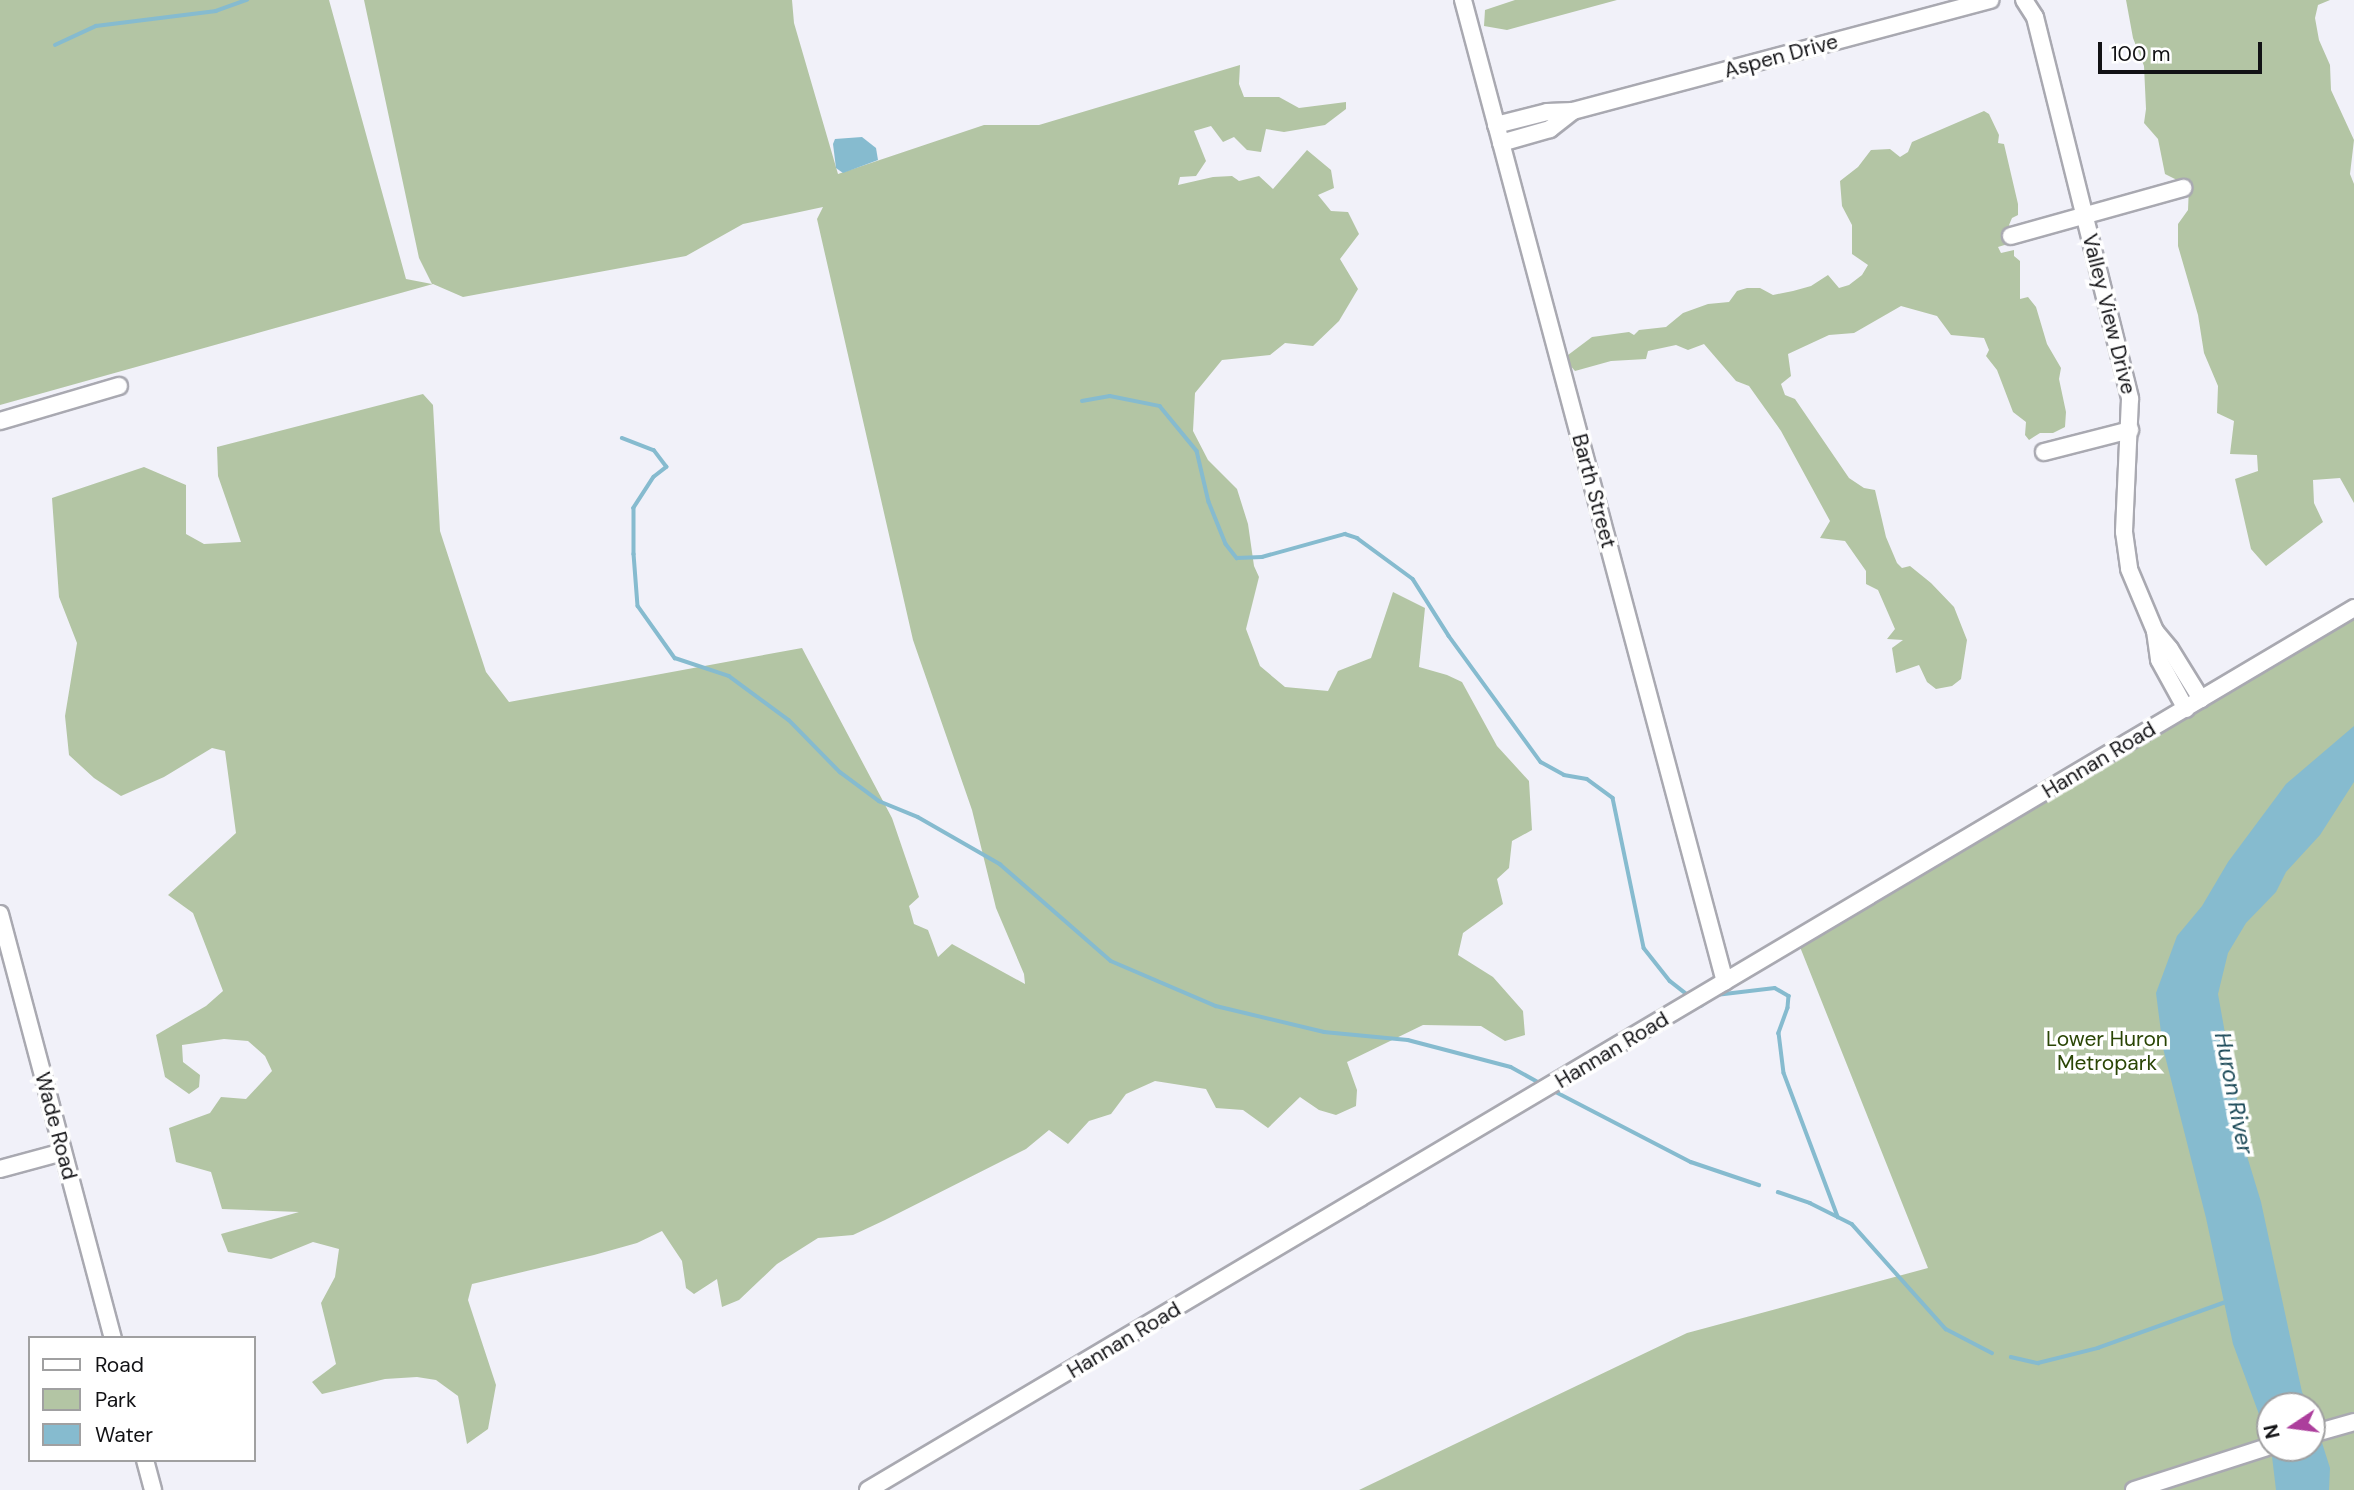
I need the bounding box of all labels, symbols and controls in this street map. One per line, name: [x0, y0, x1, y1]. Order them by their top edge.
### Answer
scale bar: [2102, 28, 2266, 72]
street label: Aspen Drive: [1721, 29, 1841, 83]
text: 100 m: [2111, 40, 2171, 68]
street label: Valley View Drive: [2077, 231, 2141, 397]
street label: Barth Street: [1567, 431, 1621, 551]
street label: Hannan Road: [2038, 716, 2160, 804]
street label: Hannan Road: [1551, 1006, 1673, 1094]
park label: Lower Huron Metropark: [2046, 1026, 2168, 1076]
water label: Huron River: [2209, 1030, 2259, 1156]
street label: Wade Road: [30, 1069, 82, 1183]
street label: Hannan Road: [1063, 1296, 1185, 1384]
legend: [28, 1336, 256, 1462]
text: Road: [95, 1351, 144, 1379]
text: Park: [95, 1386, 136, 1414]
north arrow: [2256, 1392, 2326, 1462]
text: Water: [95, 1421, 153, 1449]
text: N: [2258, 1422, 2286, 1441]

